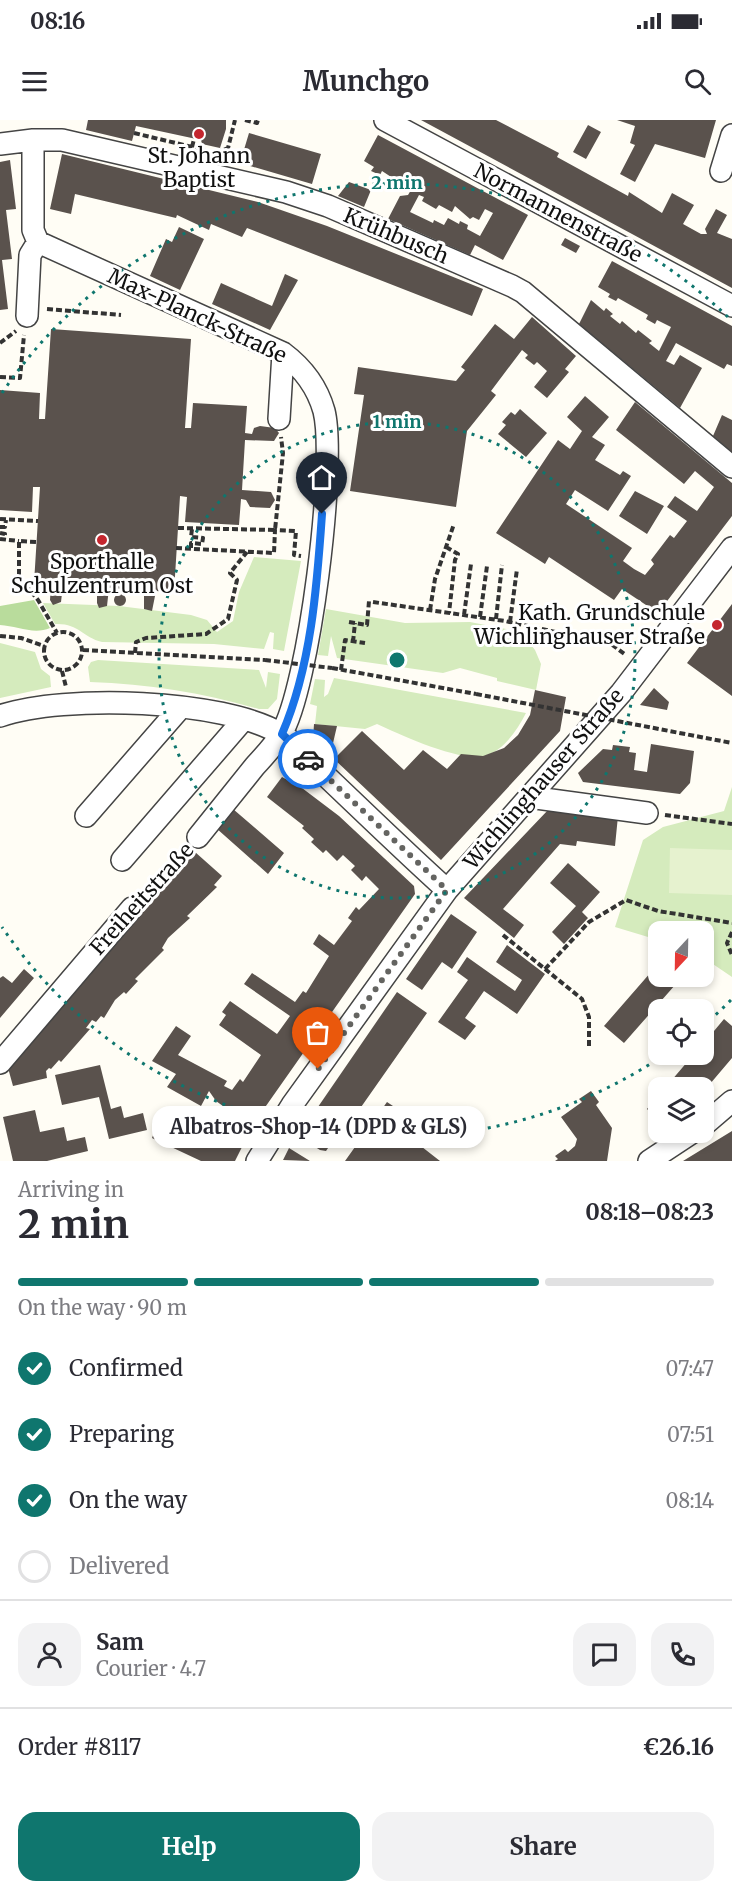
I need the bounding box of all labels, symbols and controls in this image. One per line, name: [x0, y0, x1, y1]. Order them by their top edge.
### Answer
text: 08:16: [30, 7, 85, 35]
text: Munchgo: [303, 64, 429, 98]
icon: menu: [18, 65, 51, 98]
icon: search: [681, 65, 714, 98]
marker: St. Johann Baptist: [192, 127, 206, 141]
place label: St. Johann Baptist: [148, 142, 251, 193]
street label: Normannenstraße: [470, 157, 647, 268]
text: 2 min: [371, 171, 423, 194]
street label: Krühbusch: [340, 201, 453, 270]
street label: Max-Planck-Straße: [103, 262, 291, 369]
text: 1 min: [372, 410, 422, 433]
pin: [296, 452, 347, 514]
icon: home: [305, 461, 338, 494]
marker: Sporthalle Schulzentrum Ost: [95, 533, 109, 547]
place label: Sporthalle Schulzentrum Ost: [11, 548, 193, 599]
place label: Kath. Grundschule Wichlinghauser Straße: [473, 599, 705, 650]
marker: Kath. Grundschule Wichlinghauser Straße: [710, 618, 724, 632]
centre of rings: [387, 650, 407, 670]
street label: Wichlinghauser Straße: [457, 683, 630, 875]
courier: [278, 729, 338, 789]
icon: car: [292, 743, 325, 776]
street label: Freiheitstraße: [84, 837, 199, 961]
north arrow: [648, 921, 714, 987]
map controls: [648, 921, 714, 1143]
button: locate: [648, 999, 714, 1065]
pin: [292, 1007, 343, 1069]
icon: bag: [301, 1016, 334, 1049]
button: layers: [648, 1077, 714, 1143]
callout: Albatros-Shop-14 (DPD & GLS): [152, 1105, 484, 1147]
text: Albatros-Shop-14 (DPD & GLS): [170, 1114, 467, 1139]
text: Arriving in: [18, 1177, 124, 1202]
text: 08:18–08:23: [585, 1198, 714, 1226]
text: 2 min: [18, 1200, 129, 1249]
text: On the way · 90 m: [18, 1295, 187, 1320]
icon: check: [18, 1352, 51, 1385]
text: Confirmed: [69, 1354, 183, 1382]
text: 07:47: [666, 1356, 714, 1381]
icon: check: [18, 1418, 51, 1451]
text: Preparing: [69, 1420, 174, 1448]
text: 07:51: [667, 1422, 714, 1447]
icon: check: [18, 1484, 51, 1517]
text: On the way: [69, 1486, 187, 1514]
text: 08:14: [666, 1488, 714, 1513]
text: Delivered: [69, 1552, 169, 1580]
button: person: [18, 1623, 81, 1686]
button: chat: [573, 1623, 636, 1686]
button: phone: [651, 1623, 714, 1686]
text: Sam: [96, 1628, 144, 1656]
text: Courier · 4.7: [96, 1656, 206, 1681]
text: Order #8117: [18, 1733, 141, 1761]
text: €26.16: [643, 1733, 714, 1761]
button: Help: [18, 1812, 360, 1881]
button: Share: [372, 1812, 714, 1881]

